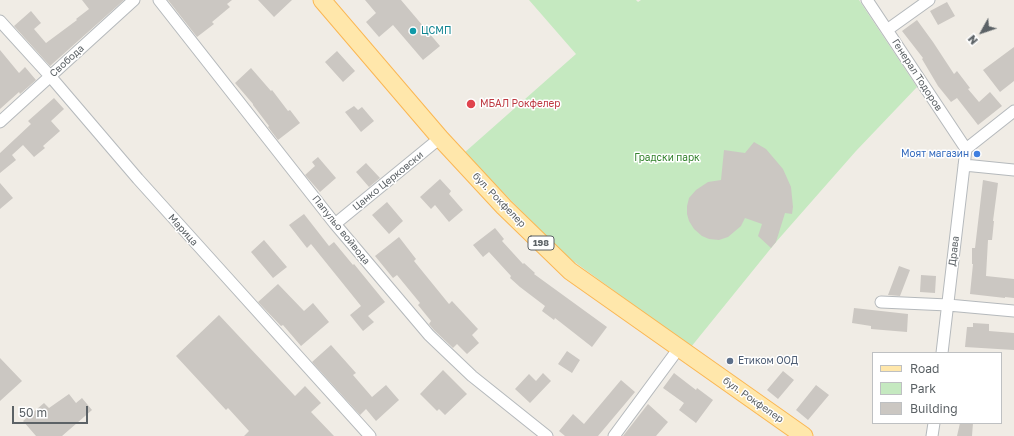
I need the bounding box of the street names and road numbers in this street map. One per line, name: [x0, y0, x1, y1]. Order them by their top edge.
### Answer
street label: Генерал Тодоров: [889, 37, 945, 113]
street label: Свобода: [47, 42, 87, 80]
street label: Цанко Церковски: [350, 149, 426, 213]
street label: бул. Рокфелер: [470, 170, 528, 230]
street label: Папульо войвода: [309, 193, 373, 267]
street label: Марица: [166, 212, 200, 248]
street label: Драва: [946, 235, 962, 267]
road number: 198: [528, 236, 554, 250]
street label: бул. Рокфелер: [720, 375, 786, 425]

